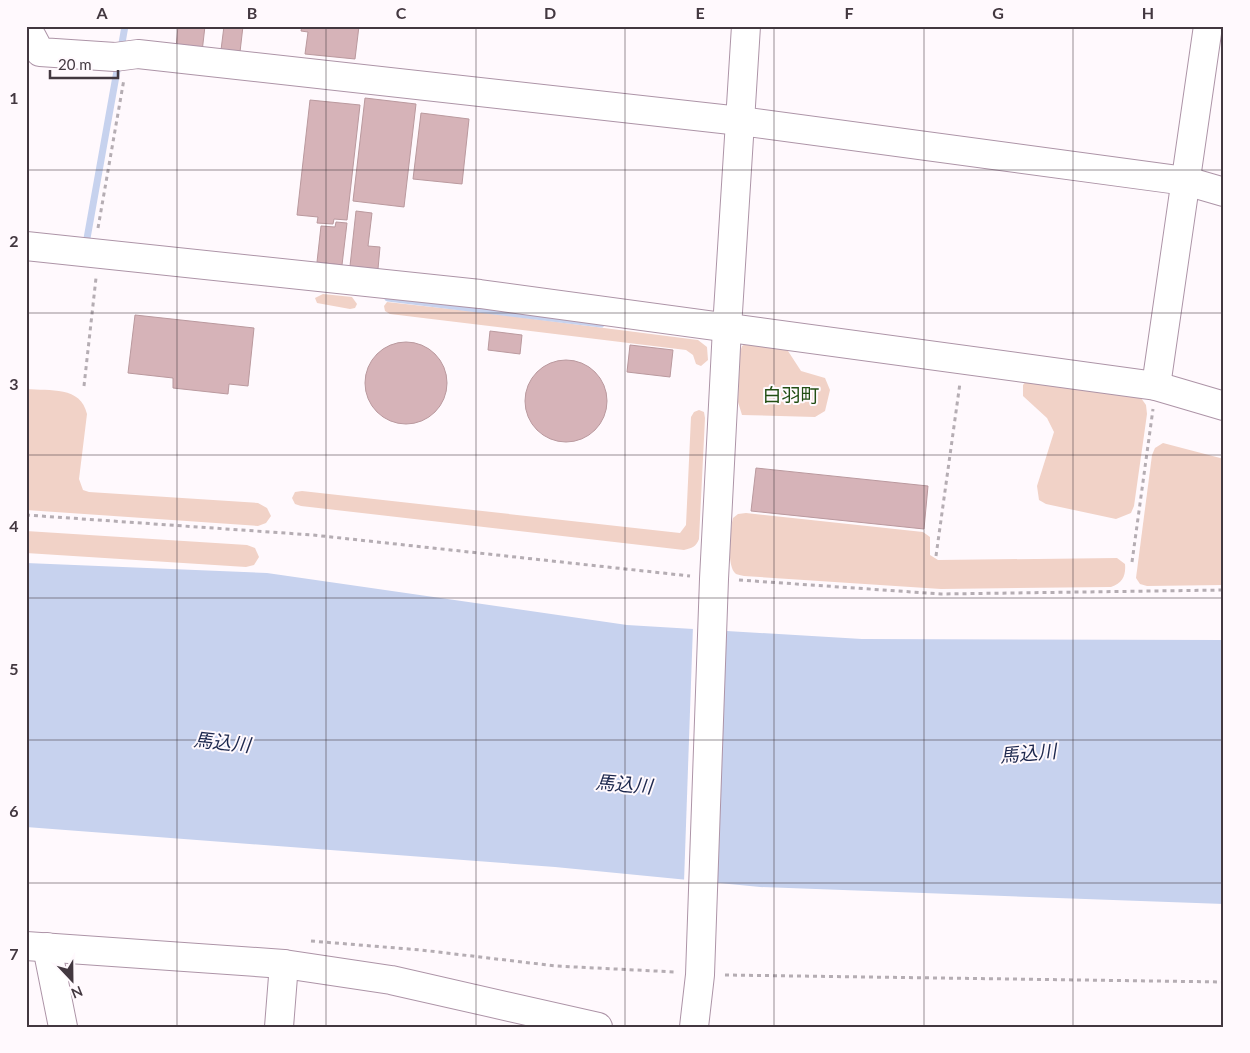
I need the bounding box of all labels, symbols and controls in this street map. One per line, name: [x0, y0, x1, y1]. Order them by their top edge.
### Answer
text: A: [95, 3, 108, 22]
text: B: [247, 3, 257, 22]
text: C: [396, 3, 407, 22]
text: D: [544, 3, 556, 22]
text: E: [695, 3, 705, 22]
text: F: [844, 3, 854, 22]
text: G: [992, 3, 1004, 22]
text: H: [1142, 3, 1154, 22]
scale bar: [50, 48, 118, 80]
text: 20 m: [58, 55, 92, 73]
text: 1: [9, 88, 19, 107]
text: 2: [9, 231, 19, 250]
text: 3: [9, 374, 19, 393]
district label: 白羽町: [762, 383, 820, 406]
text: 4: [9, 516, 19, 535]
text: 5: [9, 659, 19, 678]
water label: 馬込川: [192, 727, 254, 756]
water label: 馬込川: [999, 738, 1059, 766]
water label: 馬込川: [595, 770, 655, 798]
text: 6: [9, 801, 19, 820]
text: 7: [9, 944, 19, 963]
north arrow: [48, 956, 98, 1006]
text: N: [69, 983, 85, 1002]

